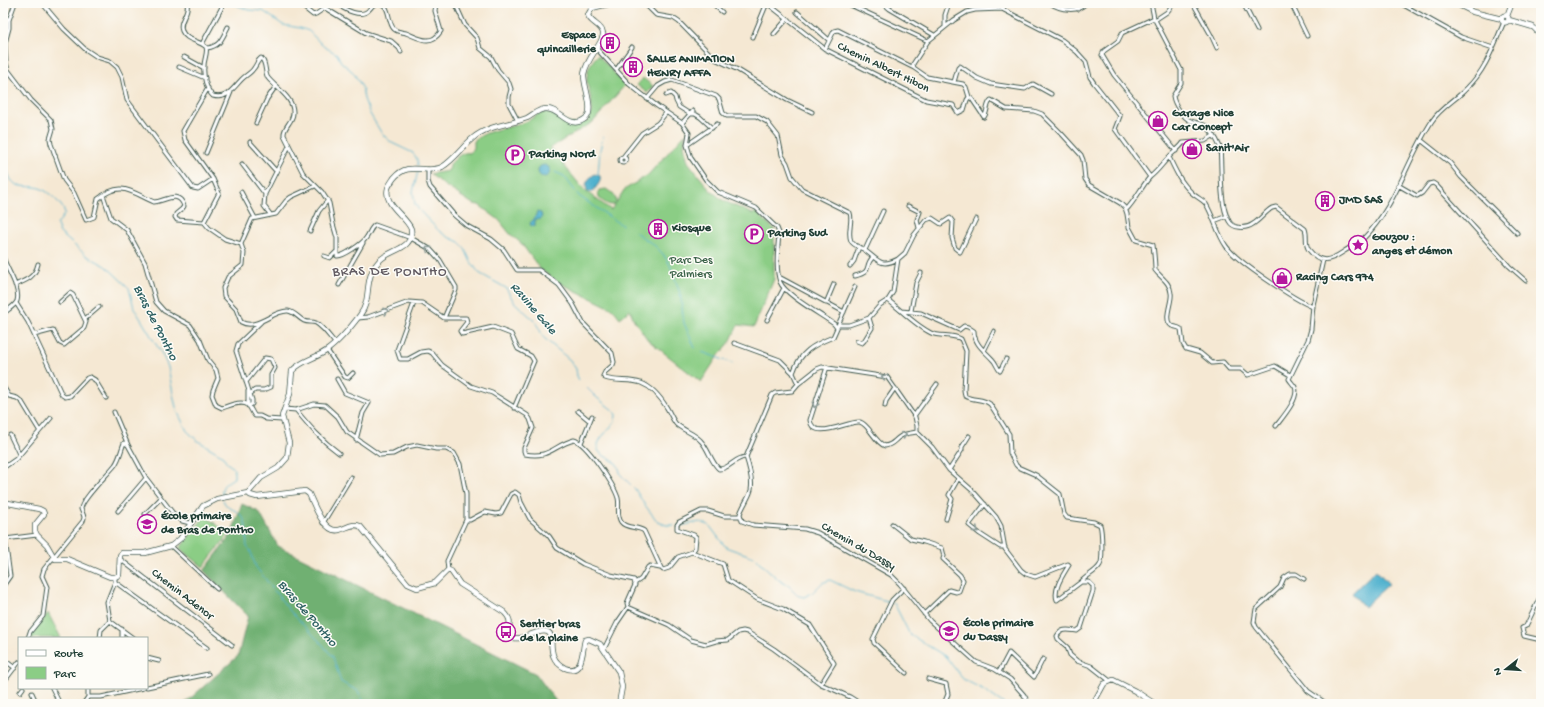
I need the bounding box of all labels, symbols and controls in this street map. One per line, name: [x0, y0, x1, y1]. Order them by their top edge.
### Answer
place label: Espace quincaillerie: [537, 29, 597, 57]
building icon: Espace quincaillerie: [599, 32, 621, 54]
street label: Chemin Albert Hibon: [835, 40, 932, 97]
place label: SALLE ANIMATION HENRY AFFA: [647, 53, 735, 81]
building icon: SALLE ANIMATION HENRY AFFA: [622, 56, 644, 78]
place label: Garage Nice Car Concept: [1171, 107, 1235, 135]
shop icon: Garage Nice Car Concept: [1147, 110, 1169, 132]
shop icon: Sanit'Air: [1181, 138, 1203, 160]
place label: Sanit'Air: [1206, 142, 1250, 156]
parking icon: Parking Nord: [504, 144, 526, 166]
place label: Parking Nord: [528, 148, 597, 162]
building icon: JMD SAS: [1314, 190, 1336, 212]
place label: JMD SAS: [1338, 194, 1383, 208]
building icon: Kiosque: [647, 218, 669, 240]
place label: Kiosque: [671, 222, 712, 236]
parking icon: Parking Sud: [743, 223, 765, 245]
place label: Parking Sud: [767, 227, 829, 241]
place label: Gouzou : anges et démon: [1371, 231, 1453, 259]
place icon: Gouzou : anges et démon: [1347, 234, 1369, 256]
one-way arrow: [425, 246, 432, 254]
park label: Parc Des Palmiers: [669, 254, 713, 282]
district label: BRAS DE PONTHO: [332, 264, 447, 281]
shop icon: Racing Cars 974: [1271, 267, 1293, 289]
place label: Racing Cars 974: [1295, 271, 1374, 285]
water label: Ravine Gale: [506, 280, 560, 339]
water label: Bras de Pontho: [130, 283, 181, 364]
one-way arrow: [383, 307, 390, 316]
one-way arrow: [881, 374, 888, 382]
one-way arrow: [811, 401, 820, 408]
one-way arrow: [901, 432, 908, 440]
place label: École primaire de Bras de Pontho: [160, 510, 254, 538]
school or university icon: École primaire de Bras de Pontho: [136, 513, 158, 535]
street label: Chemin du Dassy: [818, 520, 898, 574]
one-way arrow: [971, 526, 979, 533]
street label: Chemin Adenor: [148, 566, 217, 625]
water label: Bras de Pontho: [274, 578, 341, 651]
place label: École primaire du Dassy: [962, 617, 1034, 645]
place label: Sentier bras de la plaine: [520, 618, 580, 646]
school or university icon: École primaire du Dassy: [938, 620, 960, 642]
bus stop icon: Sentier bras de la plaine: [495, 621, 517, 643]
legend: [18, 637, 148, 689]
text: Route: [54, 648, 84, 662]
north arrow: [1486, 649, 1526, 689]
text: N: [1492, 666, 1505, 677]
text: Parc: [53, 668, 77, 682]

